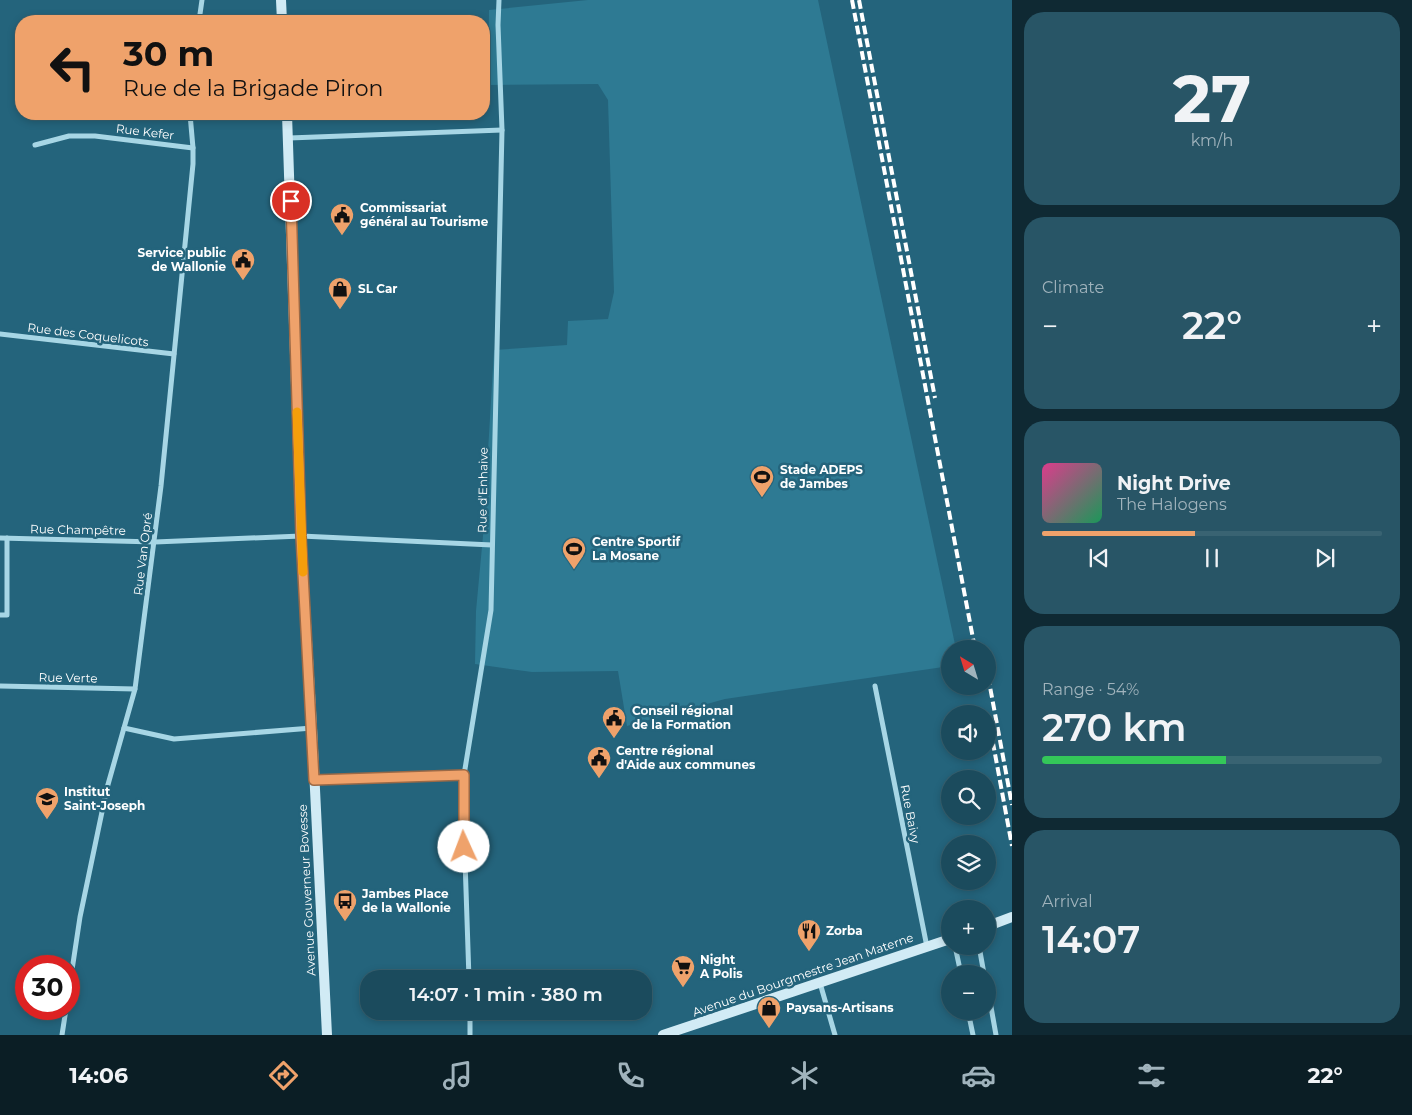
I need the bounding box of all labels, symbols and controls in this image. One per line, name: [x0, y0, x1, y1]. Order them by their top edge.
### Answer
text: 30 m: [123, 32, 214, 75]
icon: left: [40, 35, 105, 100]
text: 27: [1173, 59, 1251, 138]
text: Rue de la Brigade Piron: [123, 75, 383, 102]
street label: Rue Kefer: [115, 120, 175, 143]
text: km/h: [1191, 131, 1233, 150]
pin: [270, 180, 312, 222]
icon: arrive: [277, 187, 305, 215]
place label: Commissariat général au Tourisme: [360, 200, 489, 229]
public building icon: Commissariat général au Tourisme: [329, 202, 355, 236]
place label: Service public de Wallonie: [138, 245, 226, 274]
public building icon: Service public de Wallonie: [230, 247, 256, 281]
shop icon: SL Car: [327, 276, 353, 310]
text: Climate: [1042, 278, 1104, 297]
place label: SL Car: [358, 281, 398, 296]
text: 22°: [1182, 302, 1242, 349]
text: −: [1042, 309, 1058, 343]
text: +: [1366, 309, 1382, 343]
street label: Rue des Coquelicots: [27, 320, 150, 349]
street label: Rue d'Enhaive: [474, 447, 491, 533]
place label: Stade ADEPS de Jambes: [780, 462, 863, 491]
sports icon: Stade ADEPS de Jambes: [749, 464, 775, 498]
text: Night Drive: [1117, 472, 1231, 495]
text: The Halogens: [1117, 495, 1227, 514]
street label: Rue Van Opré: [130, 512, 155, 596]
street label: Rue Champêtre: [30, 521, 126, 538]
place label: Centre Sportif La Mosane: [592, 534, 682, 563]
sports icon: Centre Sportif La Mosane: [561, 536, 587, 570]
icon: previous: [1085, 544, 1113, 572]
icon: pause: [1198, 544, 1226, 572]
icon: next: [1311, 544, 1339, 572]
north arrow: [941, 640, 996, 695]
map controls: [941, 640, 996, 1020]
street label: Rue Verte: [38, 669, 98, 686]
text: Range · 54%: [1042, 680, 1139, 699]
place label: Conseil régional de la Formation: [632, 703, 733, 732]
text: 270 km: [1042, 704, 1186, 751]
public building icon: Conseil régional de la Formation: [601, 705, 627, 739]
button: sound: [941, 705, 996, 760]
place label: Centre régional d'Aide aux communes: [616, 743, 756, 772]
public building icon: Centre régional d'Aide aux communes: [586, 745, 612, 779]
button: search: [941, 770, 996, 825]
street label: Rue Baivy: [897, 783, 924, 845]
place label: Institut Saint-Joseph: [64, 784, 145, 813]
school or university icon: Institut Saint-Joseph: [34, 786, 60, 820]
street label: Avenue Gouverneur Bovesse: [295, 804, 318, 976]
position arrow: [437, 820, 489, 872]
button: layers: [941, 835, 996, 890]
place label: Jambes Place de la Wallonie: [361, 886, 451, 915]
bus stop icon: Jambes Place de la Wallonie: [332, 888, 358, 922]
text: Arrival: [1042, 892, 1092, 911]
button: +: [941, 900, 996, 955]
text: 14:07: [1042, 916, 1140, 963]
restaurant icon: Zorba: [796, 918, 822, 952]
place label: Zorba: [826, 923, 863, 938]
street label: Avenue du Bourgmestre Jean Materne: [690, 930, 915, 1020]
place label: Night A Polis: [699, 952, 743, 981]
supermarket icon: Night A Polis: [670, 954, 696, 988]
speed limit sign: 30: [15, 955, 80, 1020]
button: −: [941, 965, 996, 1020]
text: 14:07 · 1 min · 380 m: [409, 983, 603, 1006]
shop icon: Paysans-Artisans: [756, 995, 782, 1029]
place label: Paysans-Artisans: [786, 1000, 894, 1015]
icon: directions: [266, 1058, 301, 1093]
icon: music: [440, 1058, 475, 1093]
icon: phone: [613, 1058, 648, 1093]
icon: climate: [787, 1058, 822, 1093]
icon: car: [961, 1058, 996, 1093]
icon: filters: [1134, 1058, 1169, 1093]
text: 14:06: [69, 1062, 128, 1089]
text: 22°: [1308, 1062, 1343, 1089]

